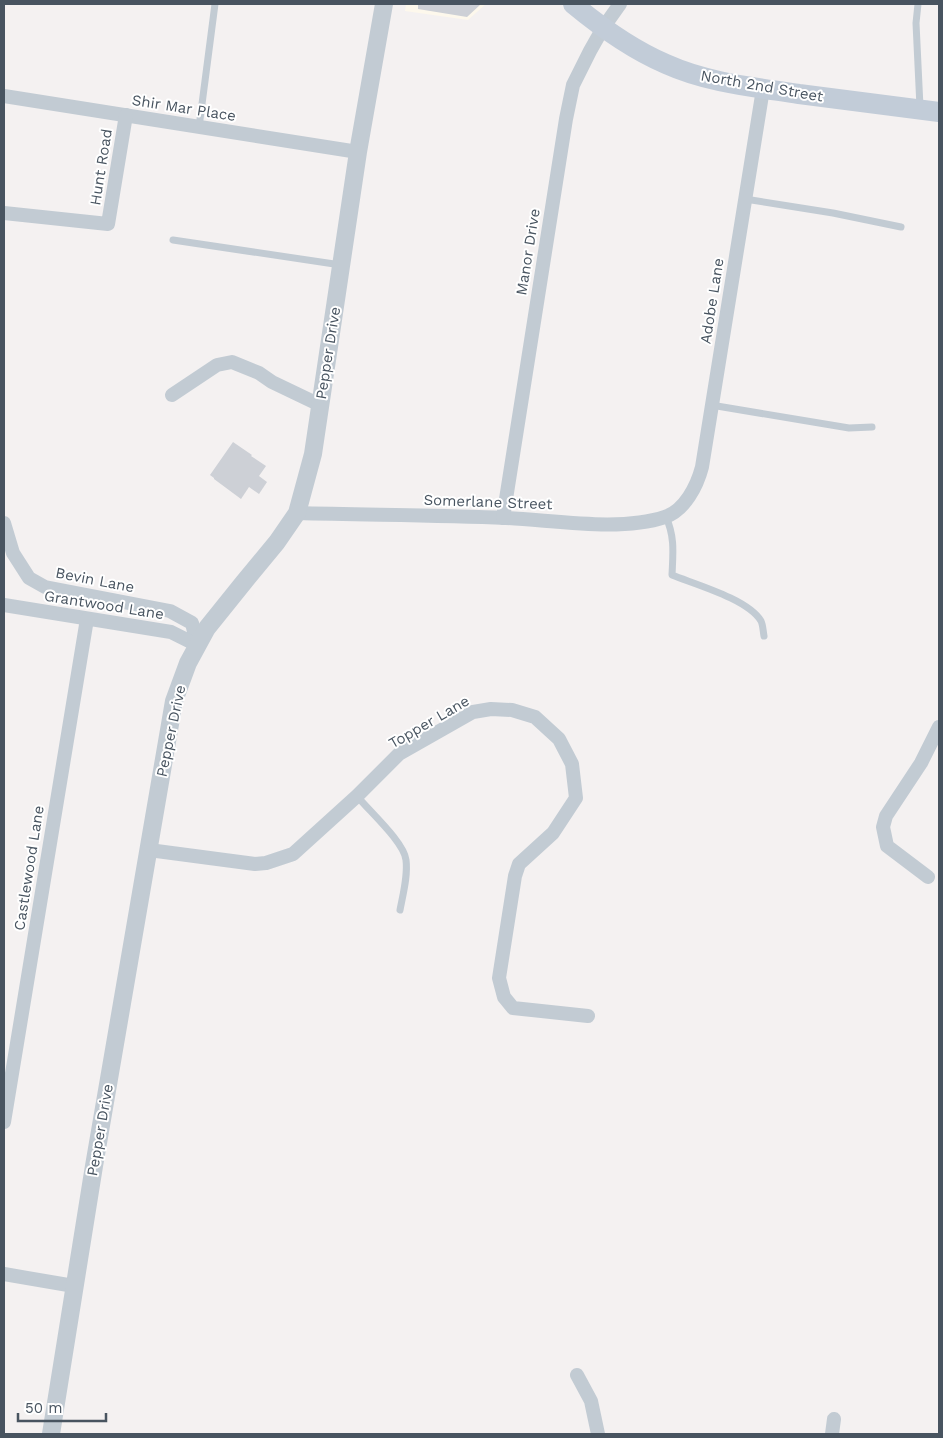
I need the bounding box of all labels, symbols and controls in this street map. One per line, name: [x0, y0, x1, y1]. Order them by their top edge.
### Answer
street label: North 2nd Street: [699, 66, 825, 106]
street label: Shir Mar Place: [131, 91, 237, 125]
street label: Hunt Road: [86, 127, 116, 207]
street label: Manor Drive: [512, 207, 544, 297]
street label: Adobe Lane: [696, 257, 728, 345]
street label: Pepper Drive: [312, 305, 344, 401]
street label: Somerlane Street: [423, 491, 553, 513]
street label: Bevin Lane: [54, 564, 136, 596]
street label: Grantwood Lane: [43, 587, 165, 623]
street label: Pepper Drive: [152, 683, 190, 779]
street label: Topper Lane: [385, 692, 473, 752]
street label: Castlewood Lane: [10, 804, 48, 932]
street label: Pepper Drive: [83, 1082, 117, 1178]
scale bar: [18, 1390, 105, 1422]
text: 50 m: [25, 1399, 62, 1417]

